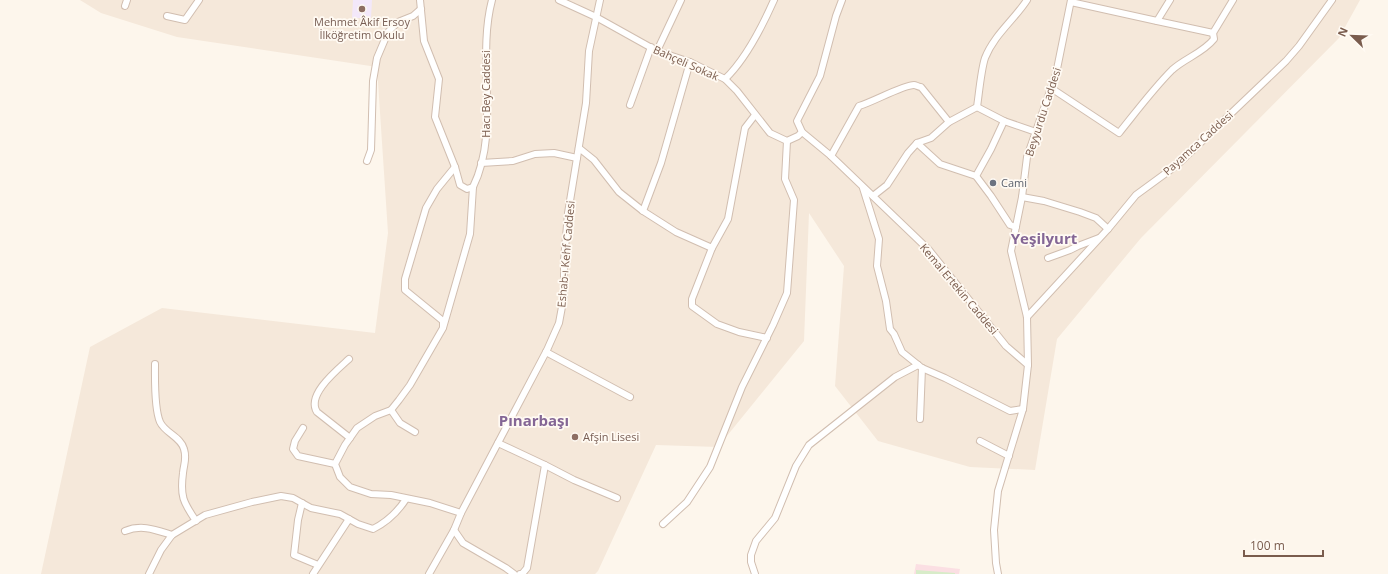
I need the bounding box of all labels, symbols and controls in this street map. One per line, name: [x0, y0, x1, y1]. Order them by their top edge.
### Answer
marker: Mehmet Âkif Ersoy İlköğretim Okulu: [357, 4, 367, 14]
place label: Mehmet Âkif Ersoy İlköğretim Okulu: [314, 14, 410, 42]
north arrow: [1332, 16, 1372, 56]
text: N: [1334, 25, 1351, 39]
street label: Bahçeli Sokak: [651, 41, 721, 84]
street label: Hacı Bey Caddesi: [478, 50, 493, 138]
street label: Beyyurdu Caddesi: [1021, 66, 1064, 158]
street label: Payamca Caddesi: [1159, 107, 1236, 178]
place label: Cami: [1001, 175, 1027, 190]
marker: Cami: [988, 178, 998, 188]
street label: Eshab-ı Kehf Caddesi: [553, 200, 578, 308]
district label: Yeşilyurt: [1011, 228, 1078, 248]
street label: Kemal Ertekin Caddesi: [917, 240, 1002, 337]
district label: Pınarbaşı: [499, 410, 569, 430]
place label: Afşin Lisesi: [583, 429, 639, 444]
marker: Afşin Lisesi: [570, 432, 580, 442]
scale bar: [1244, 532, 1323, 558]
text: 100 m: [1250, 537, 1285, 554]

